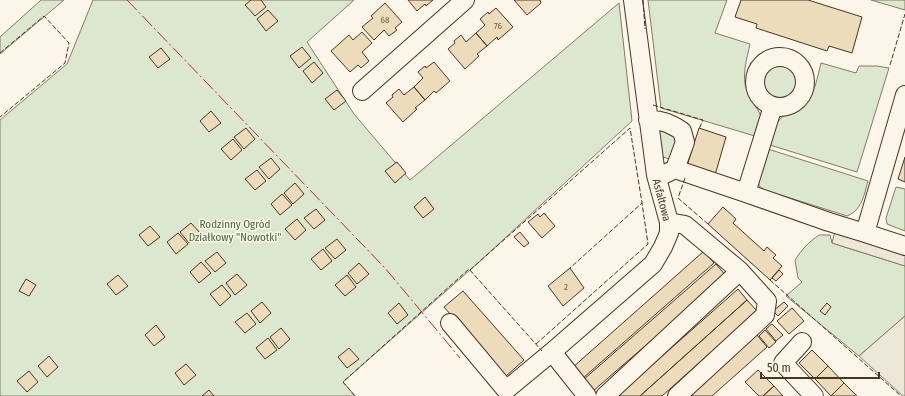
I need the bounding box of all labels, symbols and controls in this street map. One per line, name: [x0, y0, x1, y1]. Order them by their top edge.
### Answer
house number: 68: [381, 15, 390, 25]
house number: 76: [494, 21, 502, 31]
street label: Asfaltowa: [650, 177, 673, 223]
park label: Rodzinny Ogród Działkowy "Nowotki": [189, 218, 281, 244]
house number: 2: [564, 282, 568, 292]
scale bar: [761, 354, 879, 380]
text: 50 m: [767, 361, 791, 375]

